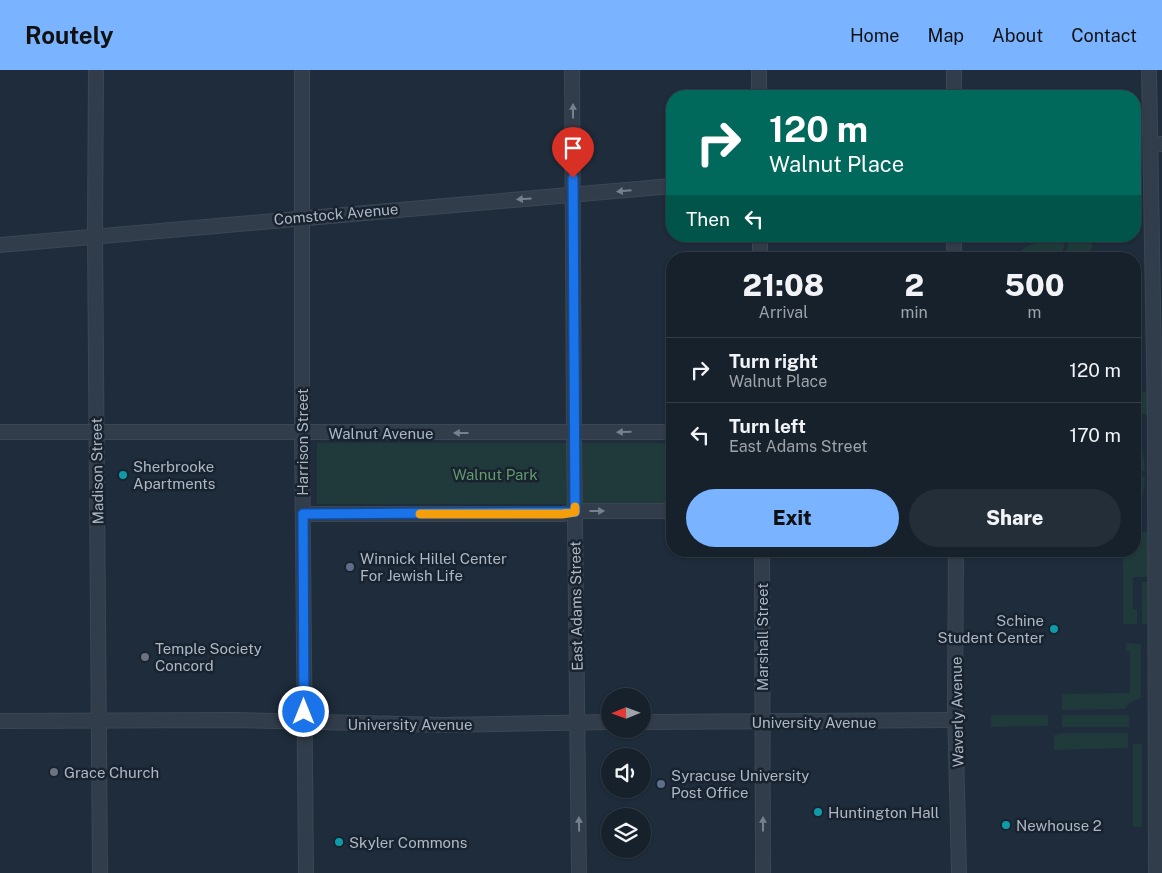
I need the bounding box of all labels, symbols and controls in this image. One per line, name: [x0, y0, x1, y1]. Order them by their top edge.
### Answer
text: Routely: [25, 21, 114, 49]
text: Home: [850, 25, 900, 46]
text: Map: [928, 25, 964, 46]
text: About: [992, 25, 1043, 46]
text: Contact: [1071, 25, 1137, 46]
one-way arrow: [569, 103, 577, 119]
text: 120 m: [769, 109, 868, 150]
icon: right: [686, 110, 751, 175]
pin: [552, 127, 594, 178]
icon: arrive: [559, 134, 587, 162]
text: Walnut Place: [769, 151, 904, 177]
one-way arrow: [616, 187, 632, 195]
one-way arrow: [516, 195, 532, 203]
street label: Comstock Avenue: [273, 200, 399, 228]
icon: left: [740, 205, 768, 233]
text: Then: [686, 208, 730, 230]
text: 21:08: [743, 267, 824, 303]
text: 2: [904, 267, 924, 303]
text: 500: [1004, 267, 1065, 303]
text: Arrival: [759, 303, 808, 322]
text: min: [901, 303, 928, 322]
text: m: [1027, 303, 1041, 322]
text: Turn right: [729, 350, 818, 372]
icon: right: [686, 356, 714, 384]
text: 120 m: [1069, 359, 1121, 381]
text: Walnut Place: [729, 372, 827, 391]
street label: Harrison Street: [294, 388, 311, 496]
text: Turn left: [729, 415, 806, 437]
street label: Madison Street: [88, 417, 106, 524]
icon: left: [686, 421, 714, 449]
text: 170 m: [1070, 424, 1121, 446]
street label: Walnut Avenue: [329, 425, 433, 442]
one-way arrow: [616, 428, 632, 436]
one-way arrow: [453, 429, 469, 437]
text: East Adams Street: [729, 437, 868, 456]
place label: Sherbrooke Apartments: [133, 458, 215, 492]
park label: Walnut Park: [452, 466, 538, 483]
marker: Sherbrooke Apartments: [117, 469, 129, 481]
button: Exit: [686, 489, 899, 547]
button: Share: [909, 489, 1121, 547]
one-way arrow: [589, 507, 605, 515]
street label: East Adams Street: [566, 541, 586, 671]
place label: Winnick Hillel Center For Jewish Life: [360, 550, 507, 584]
marker: Winnick Hillel Center For Jewish Life: [344, 561, 356, 573]
street label: Marshall Street: [754, 583, 771, 691]
place label: Schine Student Center: [937, 612, 1044, 646]
marker: Schine Student Center: [1048, 623, 1060, 635]
place label: Temple Society Concord: [155, 640, 262, 674]
marker: Temple Society Concord: [139, 651, 151, 663]
street label: Waverly Avenue: [948, 656, 966, 768]
position arrow: [277, 685, 329, 737]
north arrow: [601, 688, 651, 738]
map controls: [601, 688, 651, 858]
street label: University Avenue: [752, 714, 876, 731]
street label: University Avenue: [348, 716, 472, 733]
button: sound: [601, 748, 651, 798]
place label: Grace Church: [64, 764, 159, 781]
marker: Grace Church: [48, 766, 60, 778]
place label: Syracuse University Post Office: [671, 767, 809, 801]
marker: Syracuse University Post Office: [655, 778, 667, 790]
place label: Huntington Hall: [828, 804, 939, 821]
marker: Huntington Hall: [812, 806, 824, 818]
button: layers: [601, 808, 651, 858]
one-way arrow: [574, 816, 582, 832]
one-way arrow: [759, 816, 767, 832]
place label: Newhouse 2: [1016, 817, 1102, 834]
marker: Newhouse 2: [1000, 819, 1012, 831]
place label: Skyler Commons: [349, 834, 467, 851]
marker: Skyler Commons: [333, 836, 345, 848]

